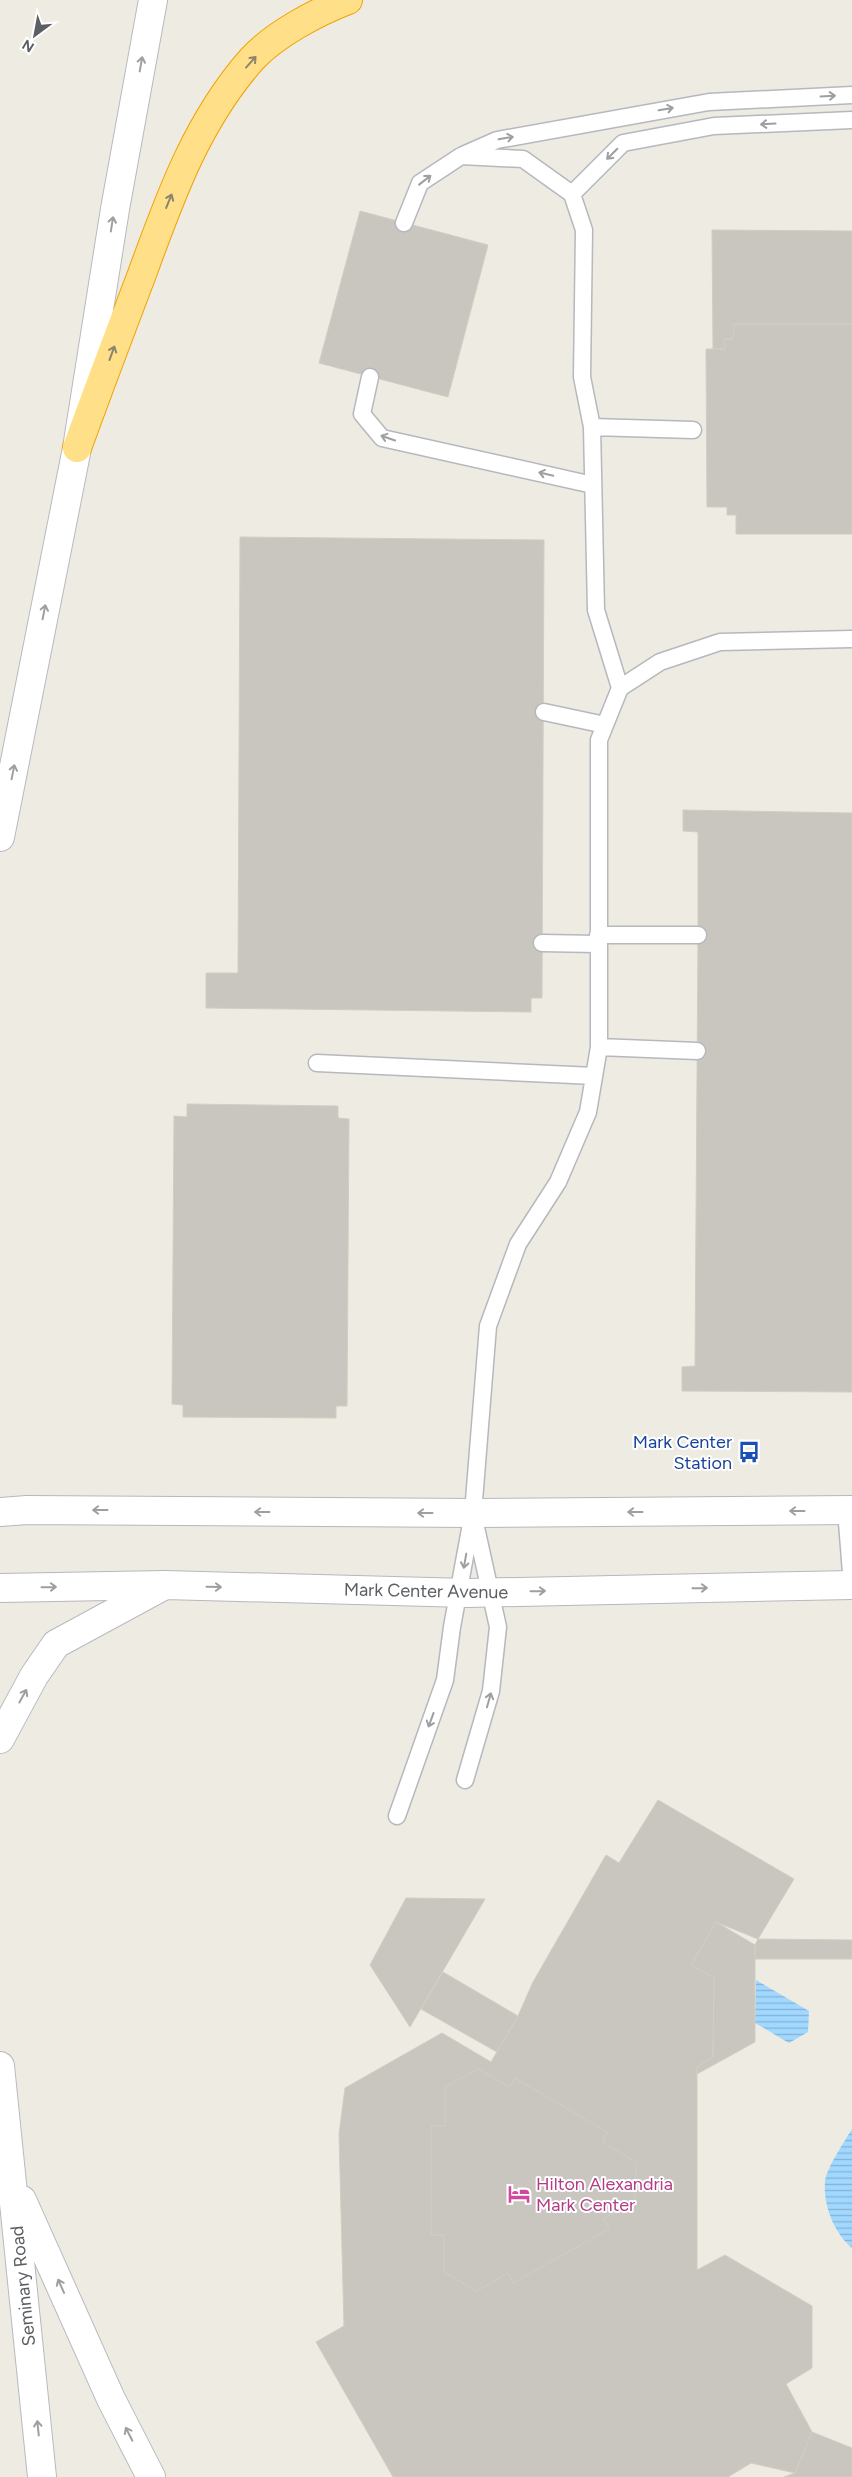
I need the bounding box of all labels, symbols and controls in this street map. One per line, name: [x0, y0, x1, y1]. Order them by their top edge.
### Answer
north arrow: [10, 10, 60, 60]
text: N: [19, 36, 37, 56]
one-way arrow: [245, 55, 257, 68]
one-way arrow: [137, 57, 147, 73]
one-way arrow: [820, 92, 836, 101]
one-way arrow: [658, 104, 674, 114]
one-way arrow: [761, 119, 777, 128]
one-way arrow: [498, 133, 514, 142]
one-way arrow: [606, 148, 618, 160]
one-way arrow: [418, 175, 432, 185]
one-way arrow: [165, 194, 174, 209]
one-way arrow: [108, 216, 118, 232]
one-way arrow: [108, 346, 117, 361]
one-way arrow: [381, 433, 396, 442]
one-way arrow: [538, 469, 554, 478]
one-way arrow: [40, 605, 50, 621]
one-way arrow: [9, 764, 18, 780]
place label: Mark Center Station: [633, 1431, 732, 1474]
bus stop icon: Mark Center Station: [736, 1439, 762, 1465]
one-way arrow: [92, 1505, 108, 1515]
one-way arrow: [789, 1506, 806, 1516]
one-way arrow: [254, 1507, 270, 1517]
one-way arrow: [627, 1507, 643, 1517]
one-way arrow: [417, 1508, 433, 1518]
one-way arrow: [460, 1553, 470, 1569]
street label: Mark Center Avenue: [344, 1579, 509, 1603]
one-way arrow: [40, 1582, 56, 1592]
one-way arrow: [206, 1582, 222, 1591]
one-way arrow: [692, 1583, 708, 1593]
one-way arrow: [529, 1587, 545, 1596]
one-way arrow: [19, 1689, 29, 1704]
one-way arrow: [484, 1692, 494, 1708]
one-way arrow: [426, 1711, 435, 1727]
place label: Hilton Alexandria Mark Center: [536, 2173, 673, 2216]
hotel icon: Hilton Alexandria Mark Center: [506, 2181, 532, 2207]
street label: Seminary Road: [6, 2225, 40, 2347]
one-way arrow: [55, 2279, 65, 2294]
one-way arrow: [33, 2421, 43, 2437]
one-way arrow: [124, 2426, 134, 2441]

